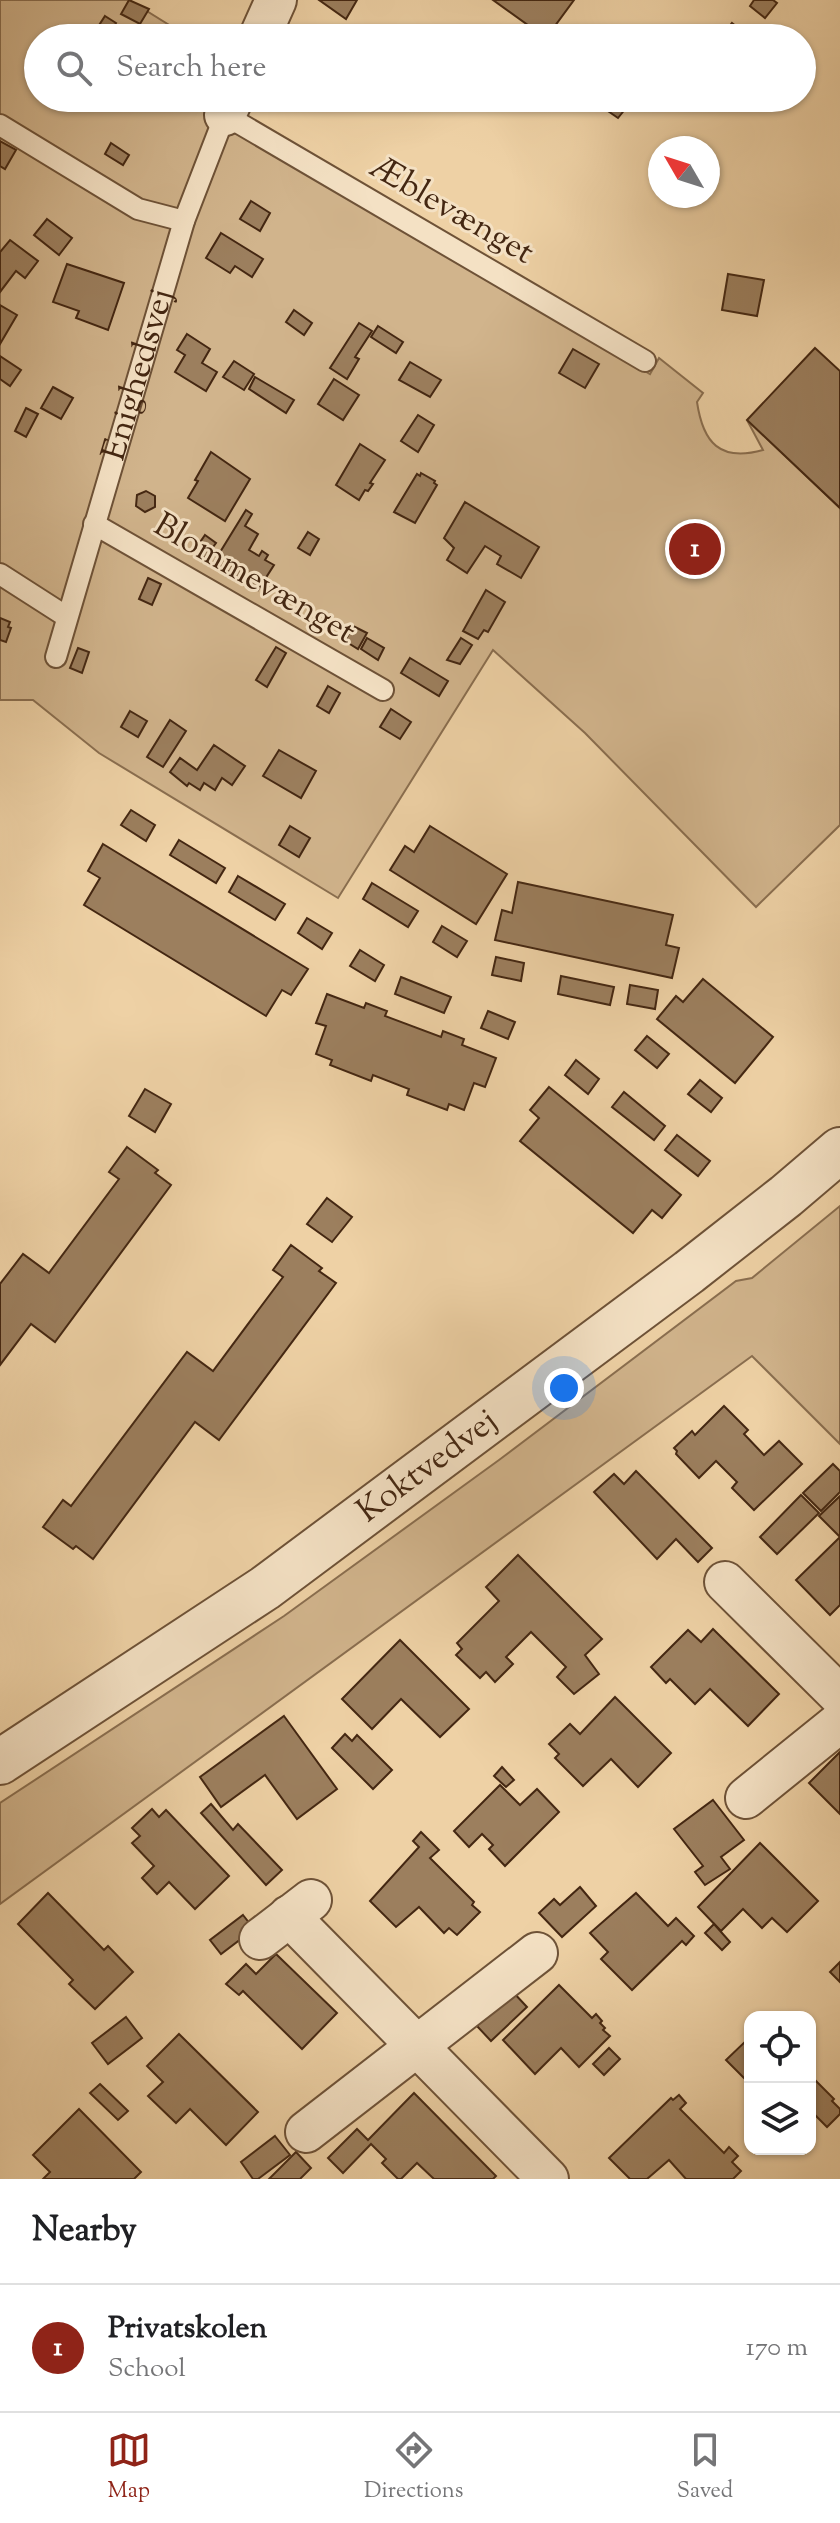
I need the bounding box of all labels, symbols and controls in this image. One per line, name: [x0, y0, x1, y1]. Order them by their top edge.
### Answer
search box: [24, 24, 816, 112]
icon: search: [52, 46, 96, 90]
text: Search here: [116, 47, 266, 90]
north arrow: [648, 136, 720, 208]
street label: Æblevænget: [359, 144, 543, 278]
street label: Enighedsvej: [90, 283, 187, 467]
street label: Blommevænget: [144, 502, 364, 658]
pin: 1: [669, 519, 721, 579]
your location: [544, 1368, 584, 1408]
street label: Koktvedvej: [347, 1398, 508, 1536]
map controls: [744, 2011, 816, 2155]
button: locate: [744, 2011, 816, 2083]
button: layers: [744, 2083, 816, 2155]
text: Nearby: [32, 2207, 137, 2256]
text: Privatskolen: [108, 2308, 267, 2351]
text: 1: [54, 2330, 62, 2367]
text: 170 m: [746, 2330, 808, 2367]
text: School: [108, 2351, 186, 2388]
tab: Map: [107, 2428, 151, 2508]
tab: Directions: [364, 2428, 463, 2508]
tab: Saved: [677, 2428, 733, 2508]

